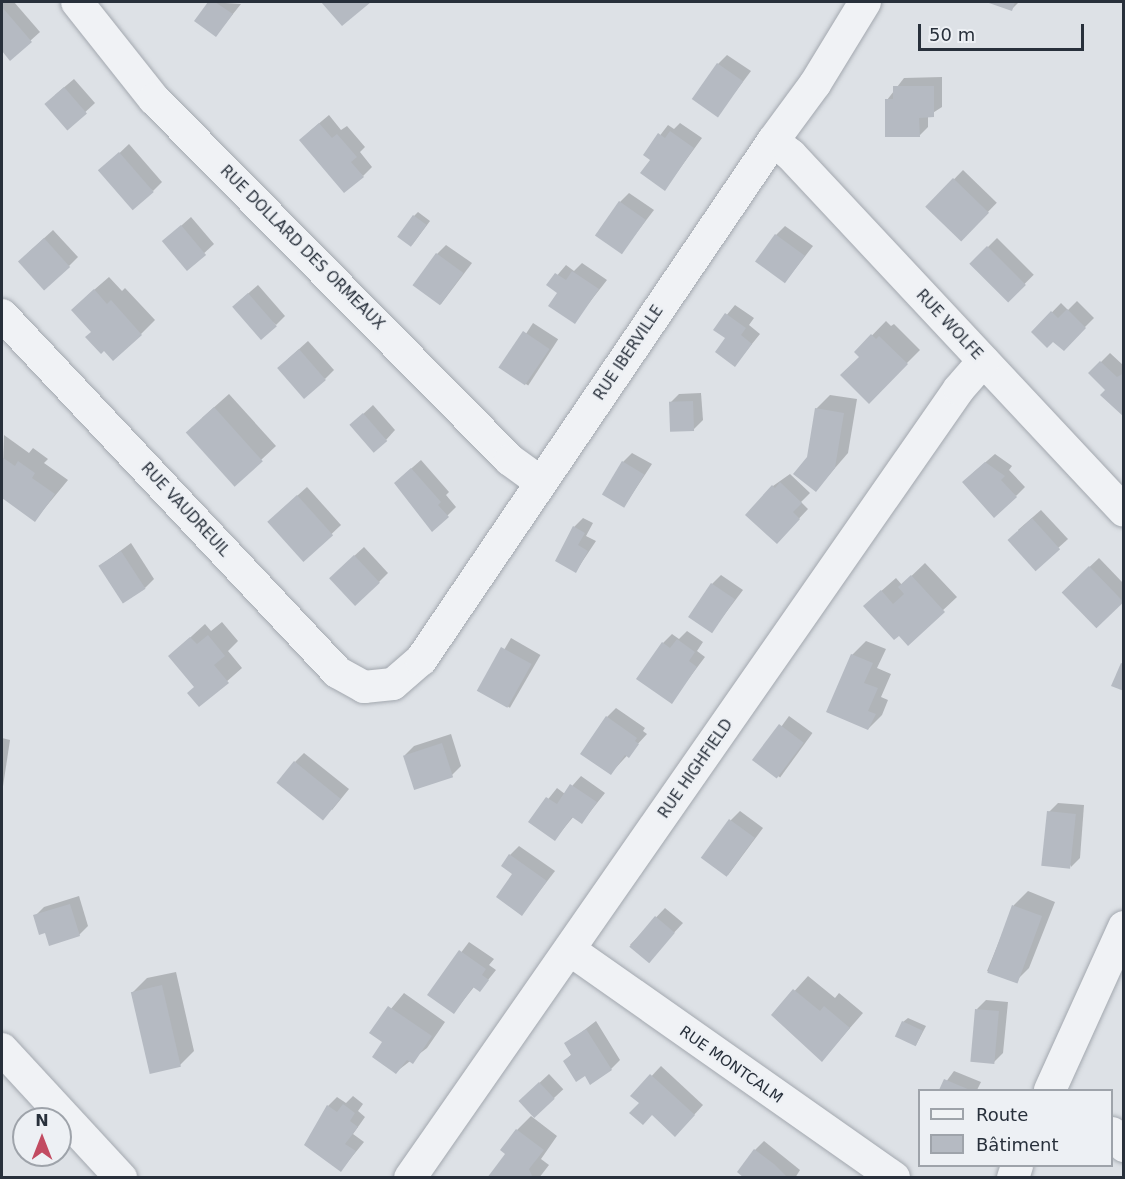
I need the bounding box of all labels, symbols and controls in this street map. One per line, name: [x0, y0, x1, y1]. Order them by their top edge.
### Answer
scale bar: [921, 12, 1088, 50]
text: 50 m: [929, 24, 975, 45]
street label: RUE DOLLARD DES ORMEAUX: [216, 162, 388, 334]
street label: RUE WOLFE: [912, 286, 986, 364]
street label: RUE IBERVILLE: [591, 302, 667, 404]
street label: RUE VAUDREUIL: [137, 459, 233, 561]
street label: RUE HIGHFIELD: [655, 716, 737, 822]
street label: RUE MONTCALM: [676, 1023, 786, 1107]
legend: [918, 1089, 1113, 1167]
text: Route: [976, 1104, 1028, 1125]
north arrow: [12, 1107, 72, 1167]
text: N: [35, 1111, 49, 1130]
text: Bâtiment: [976, 1134, 1059, 1155]

